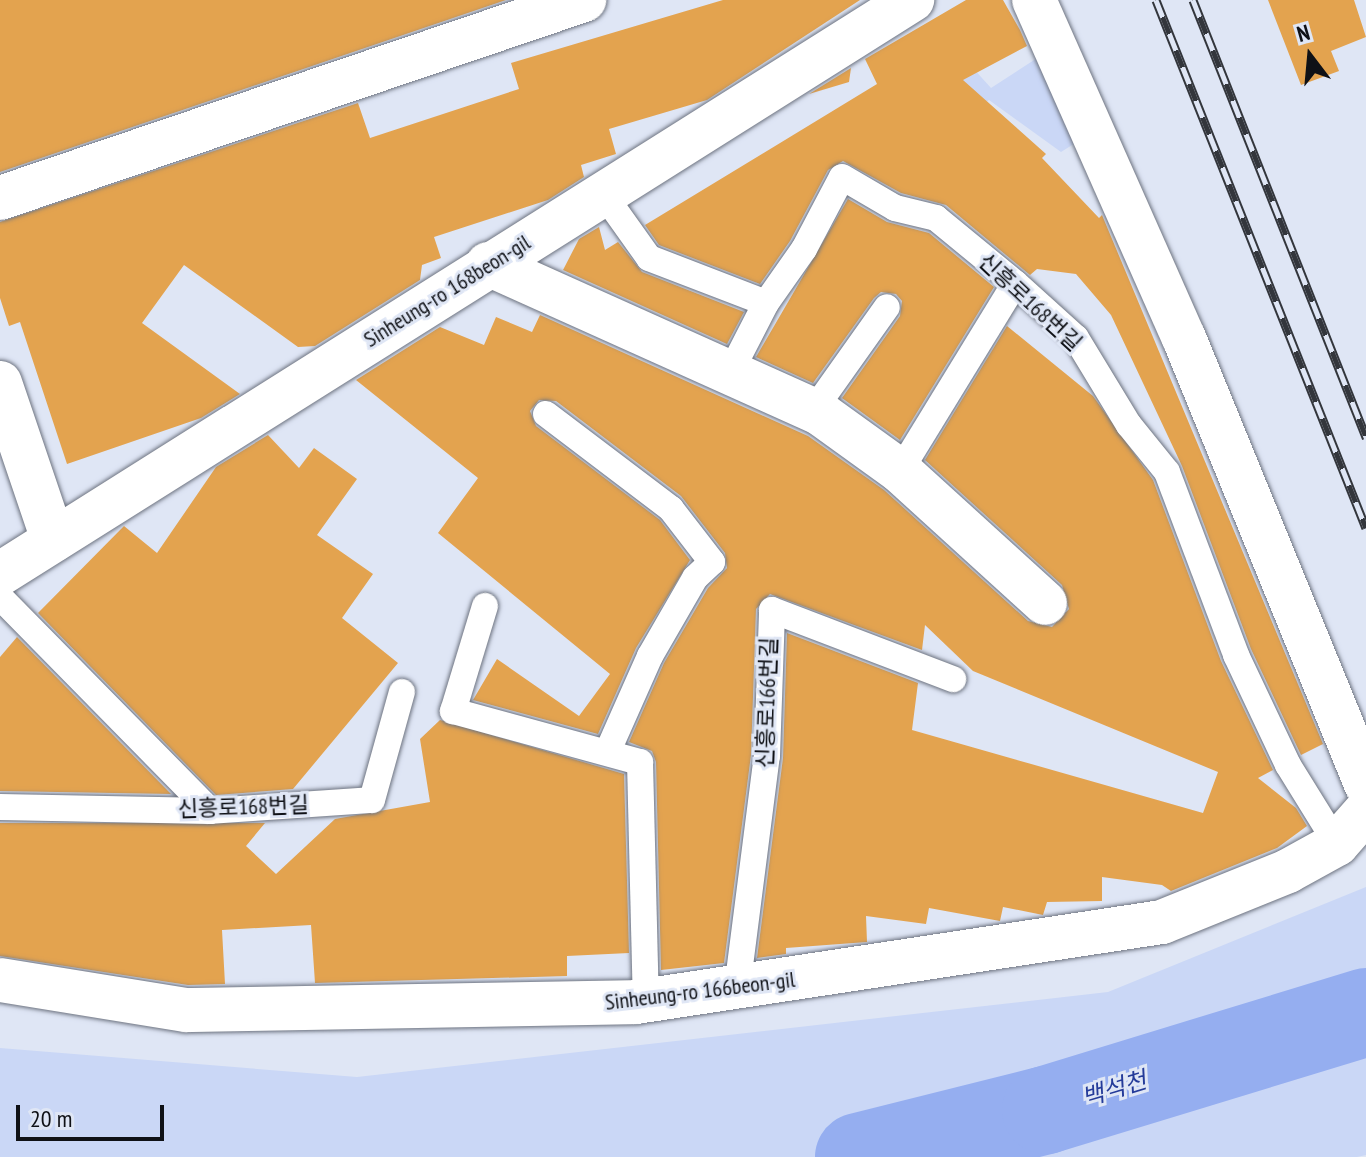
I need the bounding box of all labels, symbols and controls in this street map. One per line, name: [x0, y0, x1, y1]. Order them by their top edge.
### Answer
north arrow: [1270, 16, 1350, 96]
text: N: [1294, 18, 1313, 48]
street label: Sinheung-ro 168beon-gil: [359, 229, 535, 353]
street label: 신흥로168번길: [973, 248, 1087, 356]
street label: 신흥로166번길: [752, 637, 782, 769]
street label: 신흥로168번길: [177, 792, 309, 822]
street label: Sinheung-ro 166beon-gil: [604, 966, 796, 1016]
water label: 백석천: [1078, 1066, 1150, 1112]
scale bar: [20, 1089, 168, 1139]
text: 20 m: [30, 1103, 72, 1134]

